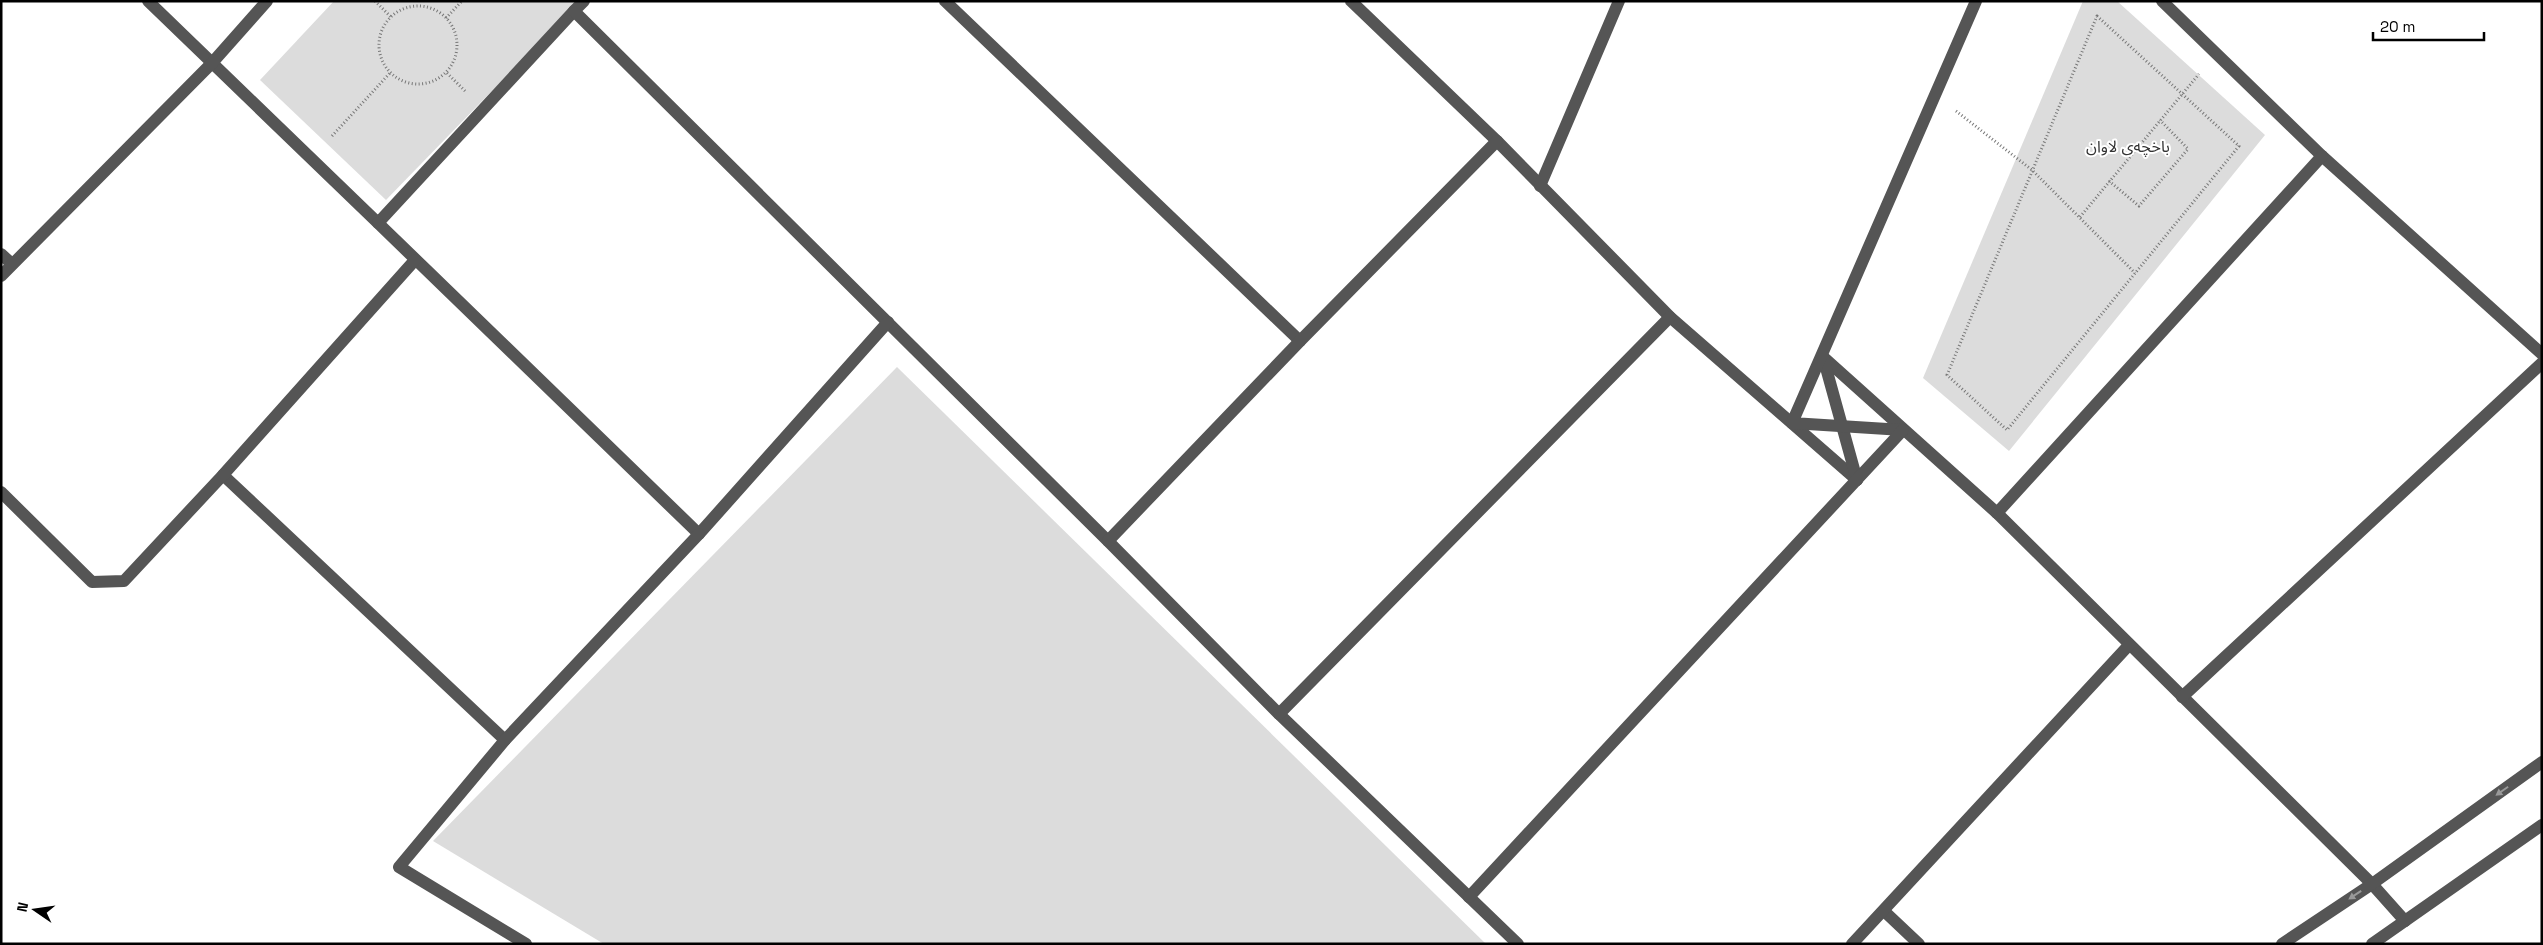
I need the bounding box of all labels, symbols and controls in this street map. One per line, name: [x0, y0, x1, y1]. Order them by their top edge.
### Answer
scale bar: [2373, 10, 2484, 42]
text: 20 m: [2380, 17, 2415, 36]
park label: باخچەی لاوان: [2086, 136, 2170, 157]
one-way arrow: [2495, 786, 2509, 796]
north arrow: [10, 885, 60, 935]
one-way arrow: [2348, 890, 2362, 900]
text: N: [13, 900, 32, 914]

